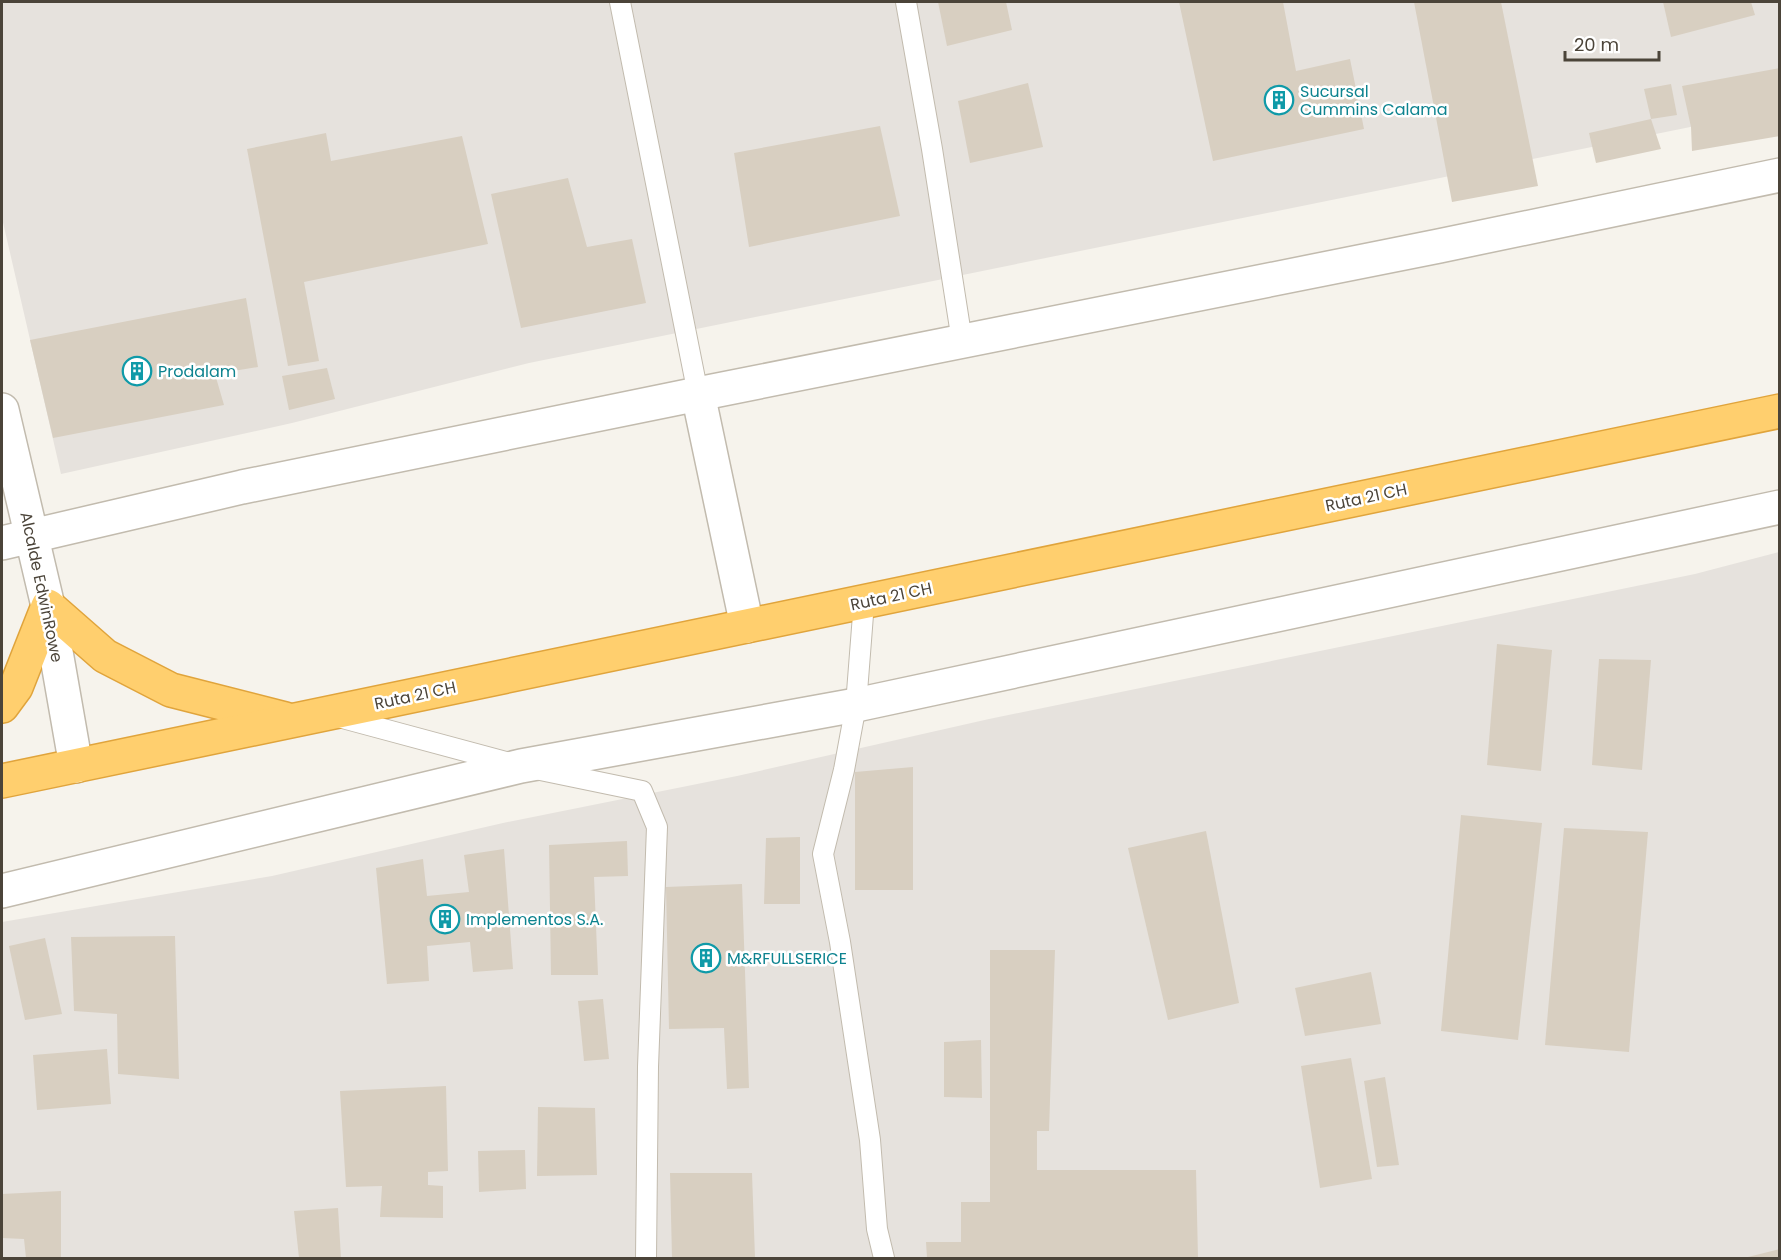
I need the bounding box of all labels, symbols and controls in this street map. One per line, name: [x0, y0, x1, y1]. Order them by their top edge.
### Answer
scale bar: [1565, 24, 1660, 62]
text: 20 m: [1574, 32, 1619, 57]
place label: Sucursal Cummins Calama: [1300, 80, 1448, 121]
building icon: Sucursal Cummins Calama: [1263, 84, 1295, 116]
building icon: Prodalam: [121, 355, 153, 387]
place label: Prodalam: [158, 360, 236, 383]
street label: Ruta 21 CH: [1323, 478, 1409, 517]
street label: Alcalde EdwinRowe: [14, 510, 69, 665]
street label: Ruta 21 CH: [848, 577, 934, 616]
street label: Ruta 21 CH: [372, 676, 458, 715]
building icon: Implementos S.A.: [429, 903, 461, 935]
place label: Implementos S.A.: [466, 908, 603, 931]
building icon: M&RFULLSERICE: [690, 942, 722, 974]
place label: M&RFULLSERICE: [727, 947, 847, 970]

